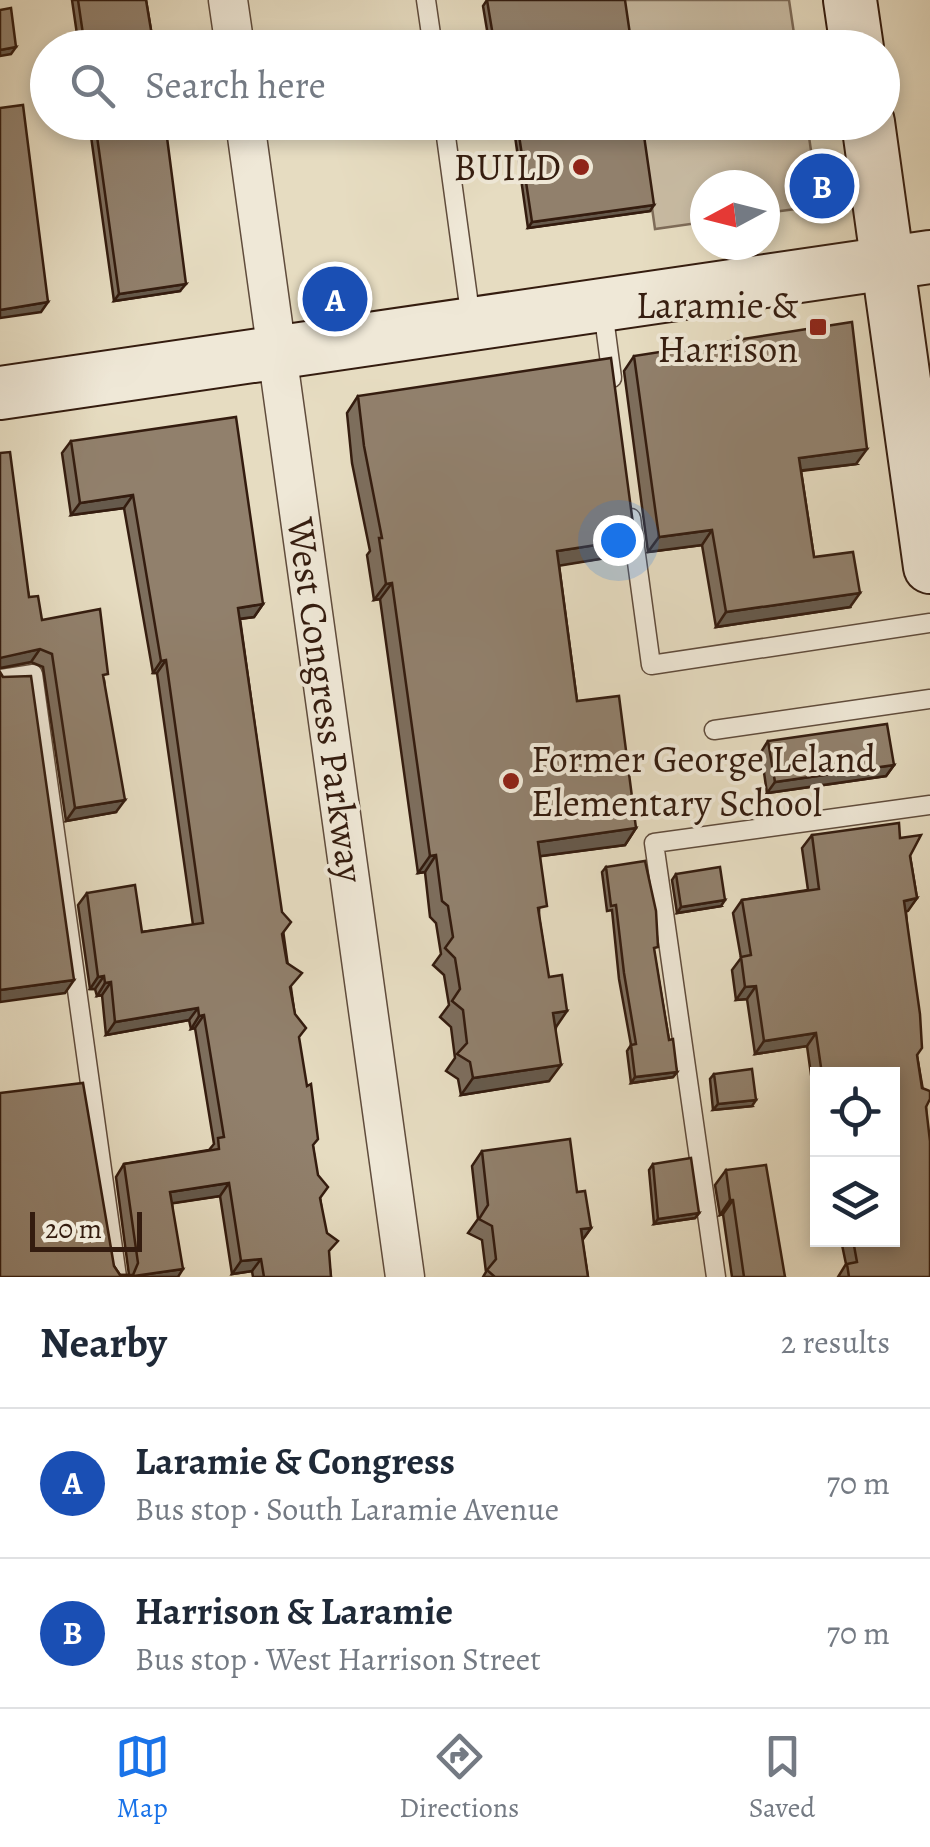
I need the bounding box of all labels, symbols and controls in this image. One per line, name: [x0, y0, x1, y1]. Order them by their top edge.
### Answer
search box: [30, 30, 900, 140]
icon: search: [65, 58, 120, 113]
text: Search here: [145, 59, 326, 111]
place label: BUILD: [453, 141, 561, 193]
pin: B: [790, 148, 854, 224]
marker: BUILD: [570, 156, 592, 178]
north arrow: [690, 170, 780, 260]
pin: A: [302, 262, 368, 336]
place label: Laramie & Harrison: [636, 279, 798, 375]
marker: Laramie & Harrison: [807, 316, 829, 338]
street label: West Congress Parkway: [275, 513, 377, 887]
your location: [593, 515, 644, 566]
place label: Former George Leland Elementary School: [531, 733, 877, 829]
marker: Former George Leland Elementary School: [500, 770, 522, 792]
map controls: [810, 1067, 900, 1247]
button: locate: [810, 1067, 900, 1157]
button: layers: [810, 1157, 900, 1247]
scale bar: [30, 1207, 142, 1252]
text: 20 m: [45, 1210, 102, 1248]
text: Nearby: [40, 1314, 167, 1371]
text: 2 results: [781, 1320, 890, 1364]
text: Laramie & Congress: [135, 1435, 455, 1487]
text: A: [62, 1461, 83, 1505]
text: 70 m: [827, 1461, 890, 1505]
text: Bus stop · South Laramie Avenue: [135, 1487, 559, 1531]
text: Harrison & Laramie: [135, 1585, 453, 1637]
text: B: [62, 1611, 83, 1655]
text: 70 m: [827, 1611, 890, 1655]
text: Bus stop · West Harrison Street: [135, 1637, 541, 1681]
tab: Map: [115, 1729, 170, 1827]
tab: Directions: [399, 1729, 519, 1827]
tab: Saved: [749, 1729, 815, 1827]

